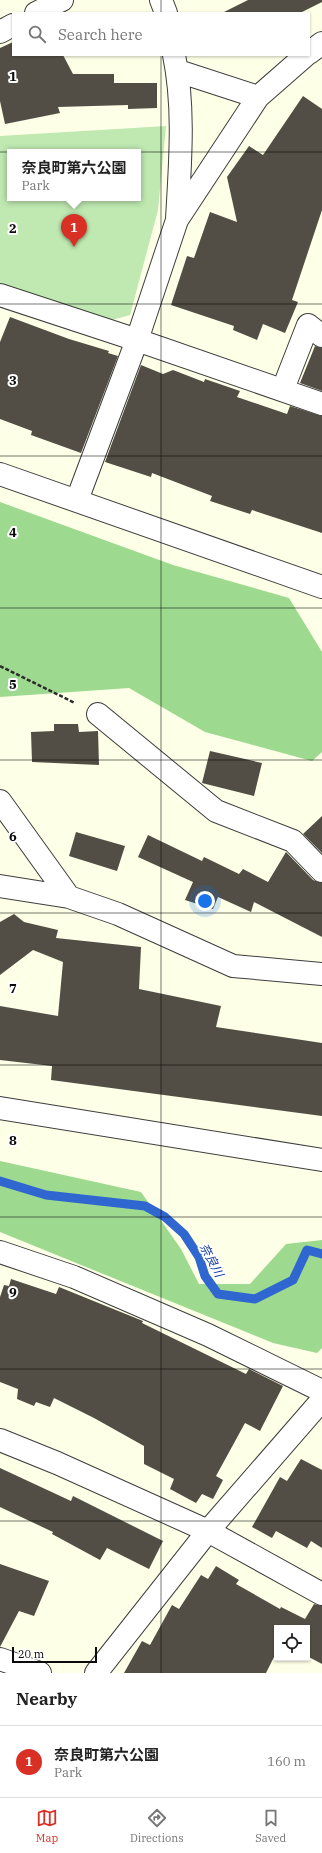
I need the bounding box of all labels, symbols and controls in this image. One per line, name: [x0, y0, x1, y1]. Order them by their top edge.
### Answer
search box: [12, 12, 310, 56]
icon: search: [26, 23, 48, 45]
text: Search here: [58, 25, 143, 44]
text: 1: [9, 68, 17, 85]
popup: [7, 149, 141, 201]
text: 奈良町第六公園: [21, 158, 127, 177]
text: Park: [21, 177, 50, 194]
pin: 1: [61, 214, 87, 247]
text: 2: [9, 220, 17, 237]
text: 3: [9, 372, 17, 389]
text: 4: [9, 524, 17, 541]
text: 5: [9, 676, 17, 693]
text: 6: [9, 828, 17, 845]
your location: [195, 891, 215, 911]
text: 7: [9, 980, 17, 997]
text: 8: [9, 1132, 17, 1149]
water label: 奈良川: [197, 1241, 228, 1281]
text: 9: [9, 1284, 17, 1301]
map controls: [274, 1625, 310, 1661]
button: locate: [274, 1625, 310, 1661]
scale bar: [12, 1645, 97, 1664]
text: 20 m: [18, 1647, 44, 1661]
text: Nearby: [16, 1688, 77, 1710]
text: 奈良町第六公園: [54, 1745, 159, 1764]
text: 1: [25, 1753, 33, 1770]
text: 160 m: [267, 1753, 306, 1770]
text: Park: [54, 1764, 82, 1781]
tab: Map: [36, 1807, 58, 1845]
tab: Directions: [130, 1807, 184, 1845]
tab: Saved: [255, 1807, 286, 1845]

